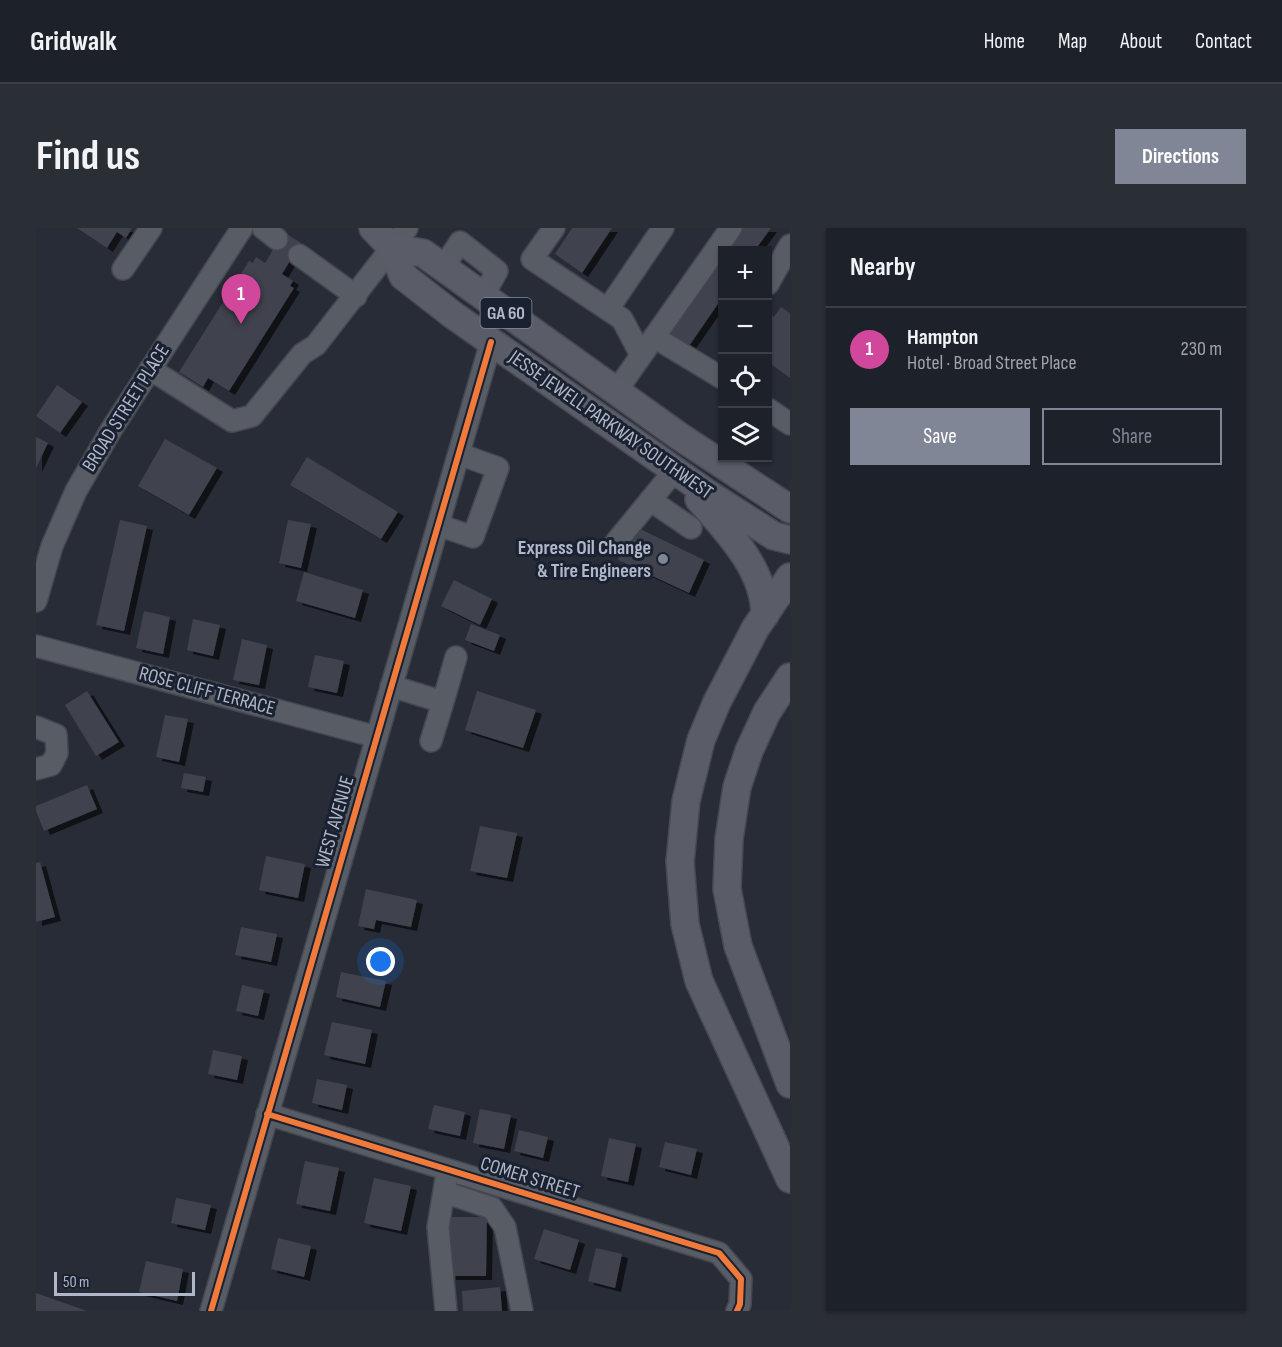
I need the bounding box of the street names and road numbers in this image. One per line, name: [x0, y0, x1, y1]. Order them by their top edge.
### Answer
road number: GA 60: [480, 298, 532, 328]
street label: BROAD STREET PLACE: [77, 340, 175, 476]
street label: JESSE JEWELL PARKWAY SOUTHWEST: [504, 345, 718, 505]
street label: ROSE CLIFF TERRACE: [136, 661, 278, 721]
street label: WEST AVENUE: [310, 773, 360, 871]
street label: COMER STREET: [478, 1152, 582, 1204]

